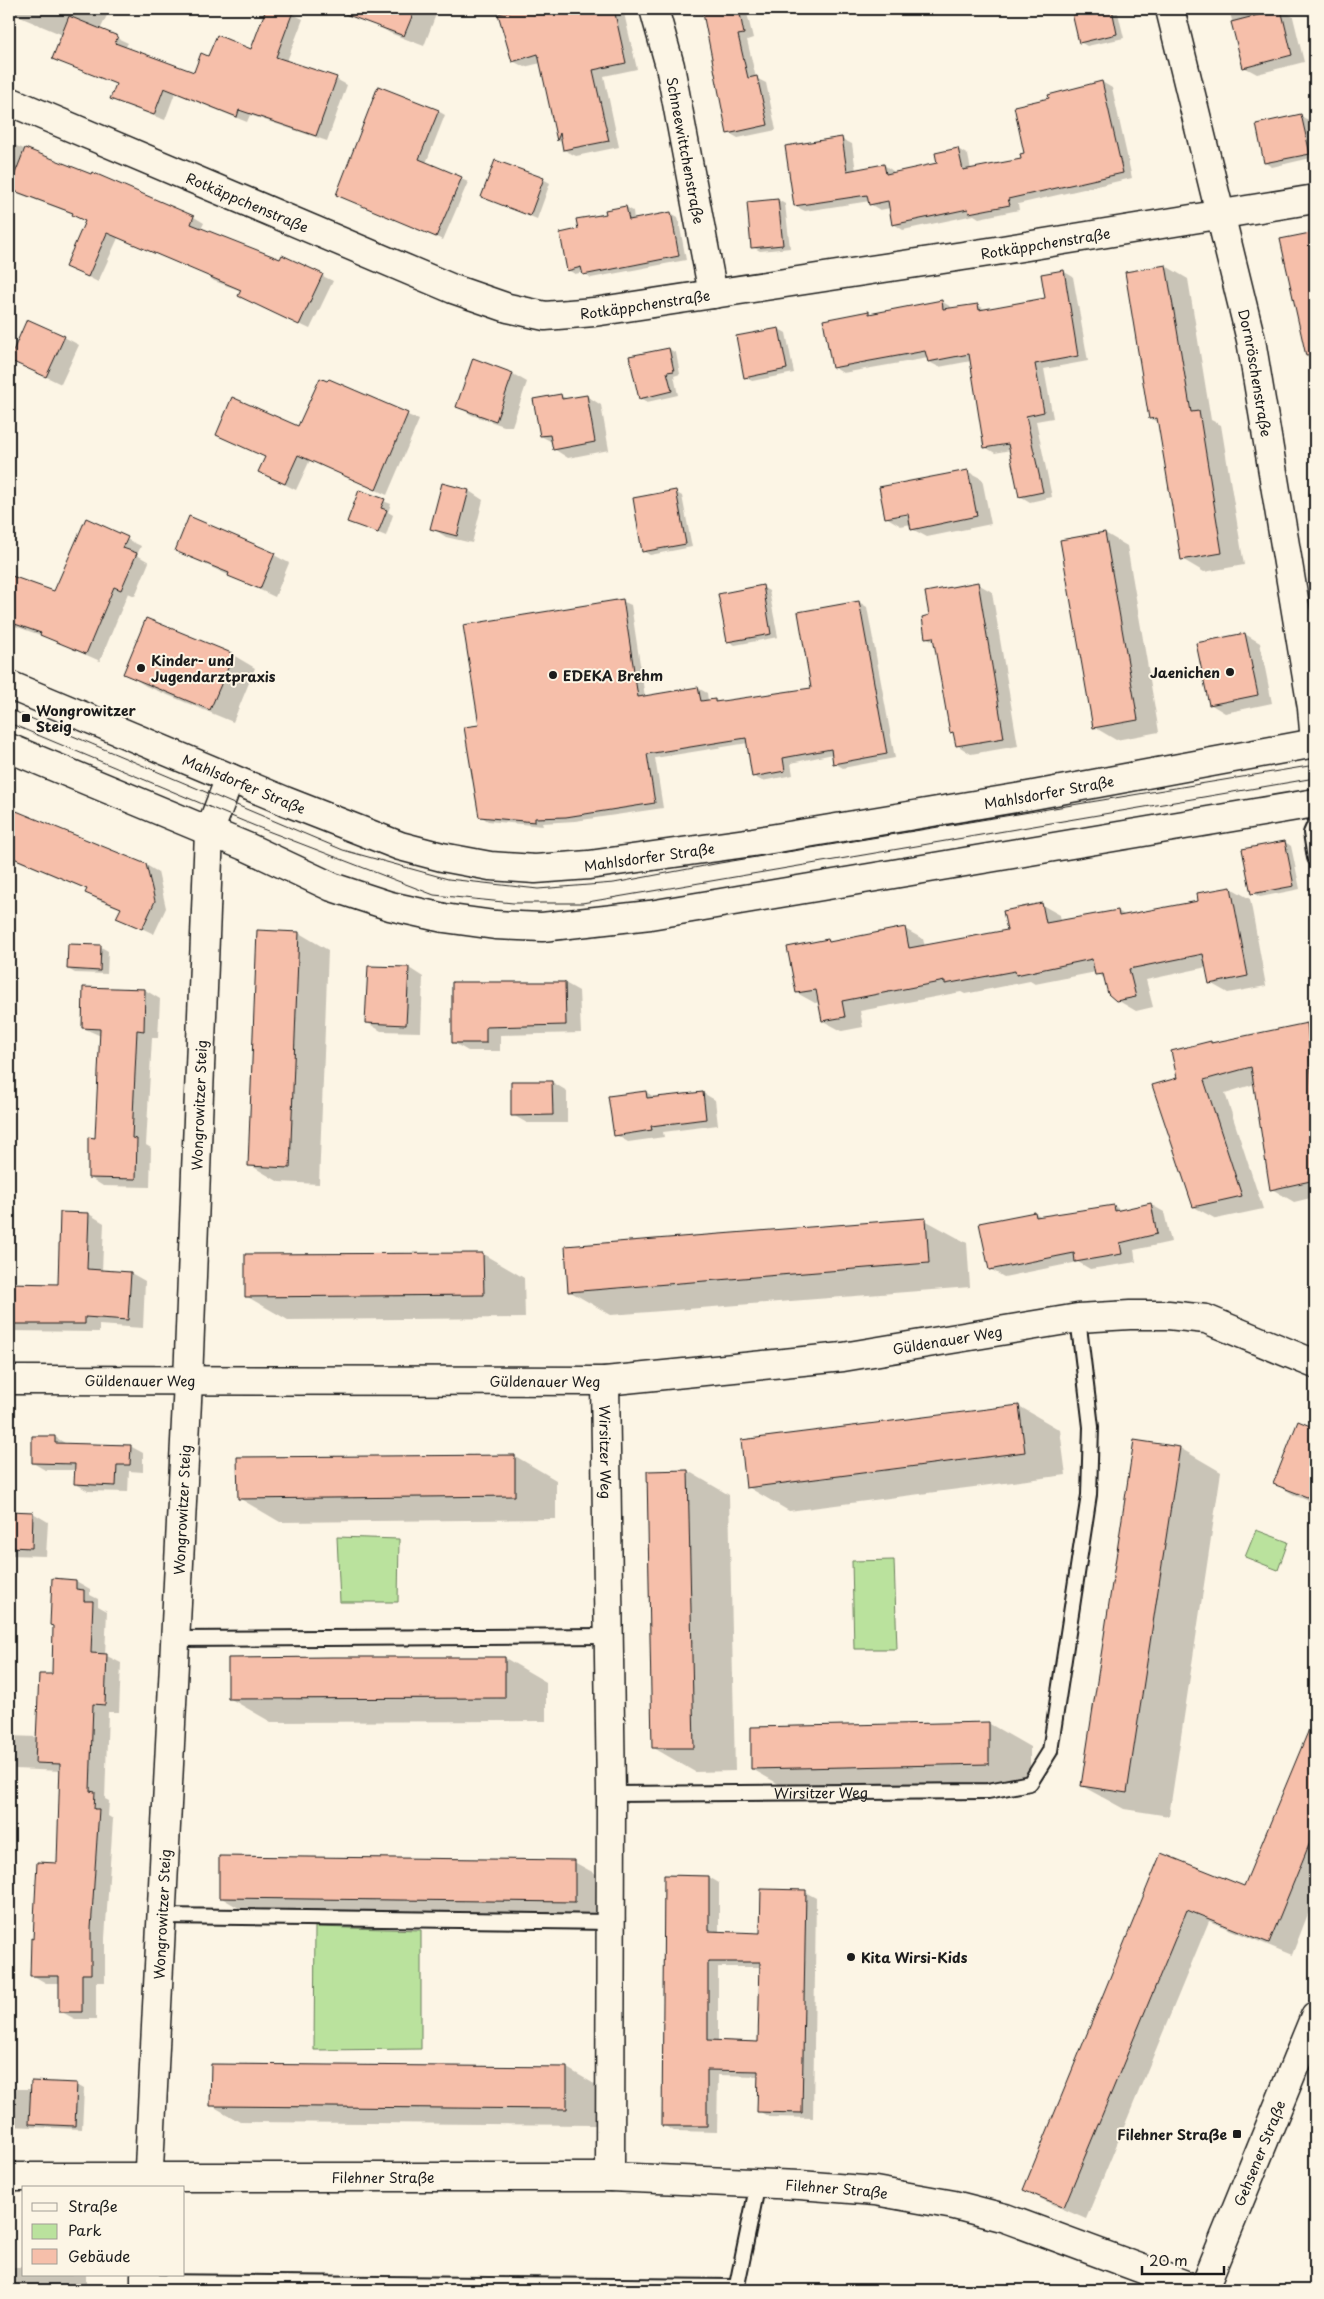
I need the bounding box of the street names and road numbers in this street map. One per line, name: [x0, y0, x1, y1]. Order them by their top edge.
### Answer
street label: Schneewittchenstraße: [662, 75, 710, 226]
street label: Rotkäppchenstraße: [183, 167, 312, 237]
street label: Rotkäppchenstraße: [979, 222, 1112, 264]
street label: Rotkäppchenstraße: [579, 284, 712, 324]
street label: Dornröschenstraße: [1233, 307, 1277, 438]
street label: Mahlsdorfer Straße: [179, 749, 309, 819]
street label: Mahlsdorfer Straße: [982, 770, 1116, 814]
street label: Mahlsdorfer Straße: [582, 837, 716, 876]
street label: Wongrowitzer Steig: [186, 1040, 212, 1171]
street label: Güldenauer Weg: [891, 1320, 1004, 1359]
street label: Güldenauer Weg: [85, 1370, 195, 1391]
street label: Güldenauer Weg: [490, 1370, 600, 1391]
street label: Wirsitzer Weg: [595, 1405, 617, 1499]
street label: Wongrowitzer Steig: [168, 1444, 195, 1576]
street label: Wirsitzer Weg: [774, 1781, 868, 1803]
street label: Wongrowitzer Steig: [148, 1849, 175, 1980]
street label: Gehsener Straße: [1228, 2097, 1290, 2209]
street label: Filehner Straße: [332, 2167, 434, 2188]
street label: Filehner Straße: [785, 2174, 890, 2204]

